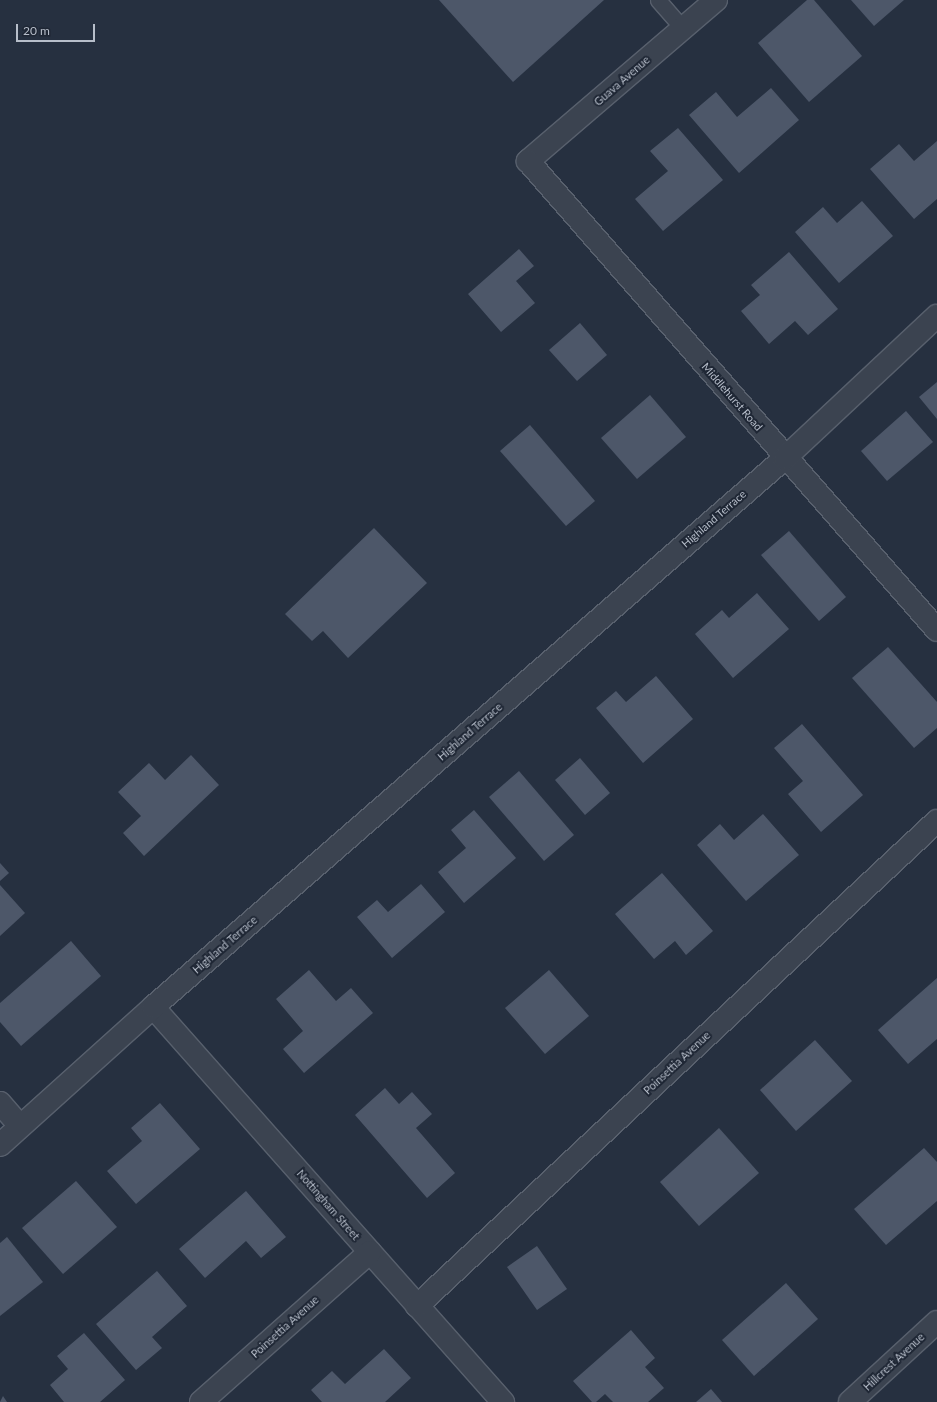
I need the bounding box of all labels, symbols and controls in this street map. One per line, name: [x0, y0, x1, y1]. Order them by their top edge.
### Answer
scale bar: [18, 16, 97, 42]
text: 20 m: [23, 23, 50, 38]
street label: Guava Avenue: [591, 53, 653, 109]
street label: Middlehurst Road: [699, 360, 765, 434]
street label: Highland Terrace: [679, 487, 749, 551]
street label: Highland Terrace: [435, 700, 505, 764]
street label: Highland Terrace: [190, 913, 260, 977]
street label: Poinsettia Avenue: [641, 1029, 713, 1097]
street label: Nottingham Street: [294, 1167, 362, 1243]
street label: Poinsettia Avenue: [248, 1293, 322, 1361]
street label: Hillcrest Avenue: [861, 1330, 927, 1394]

